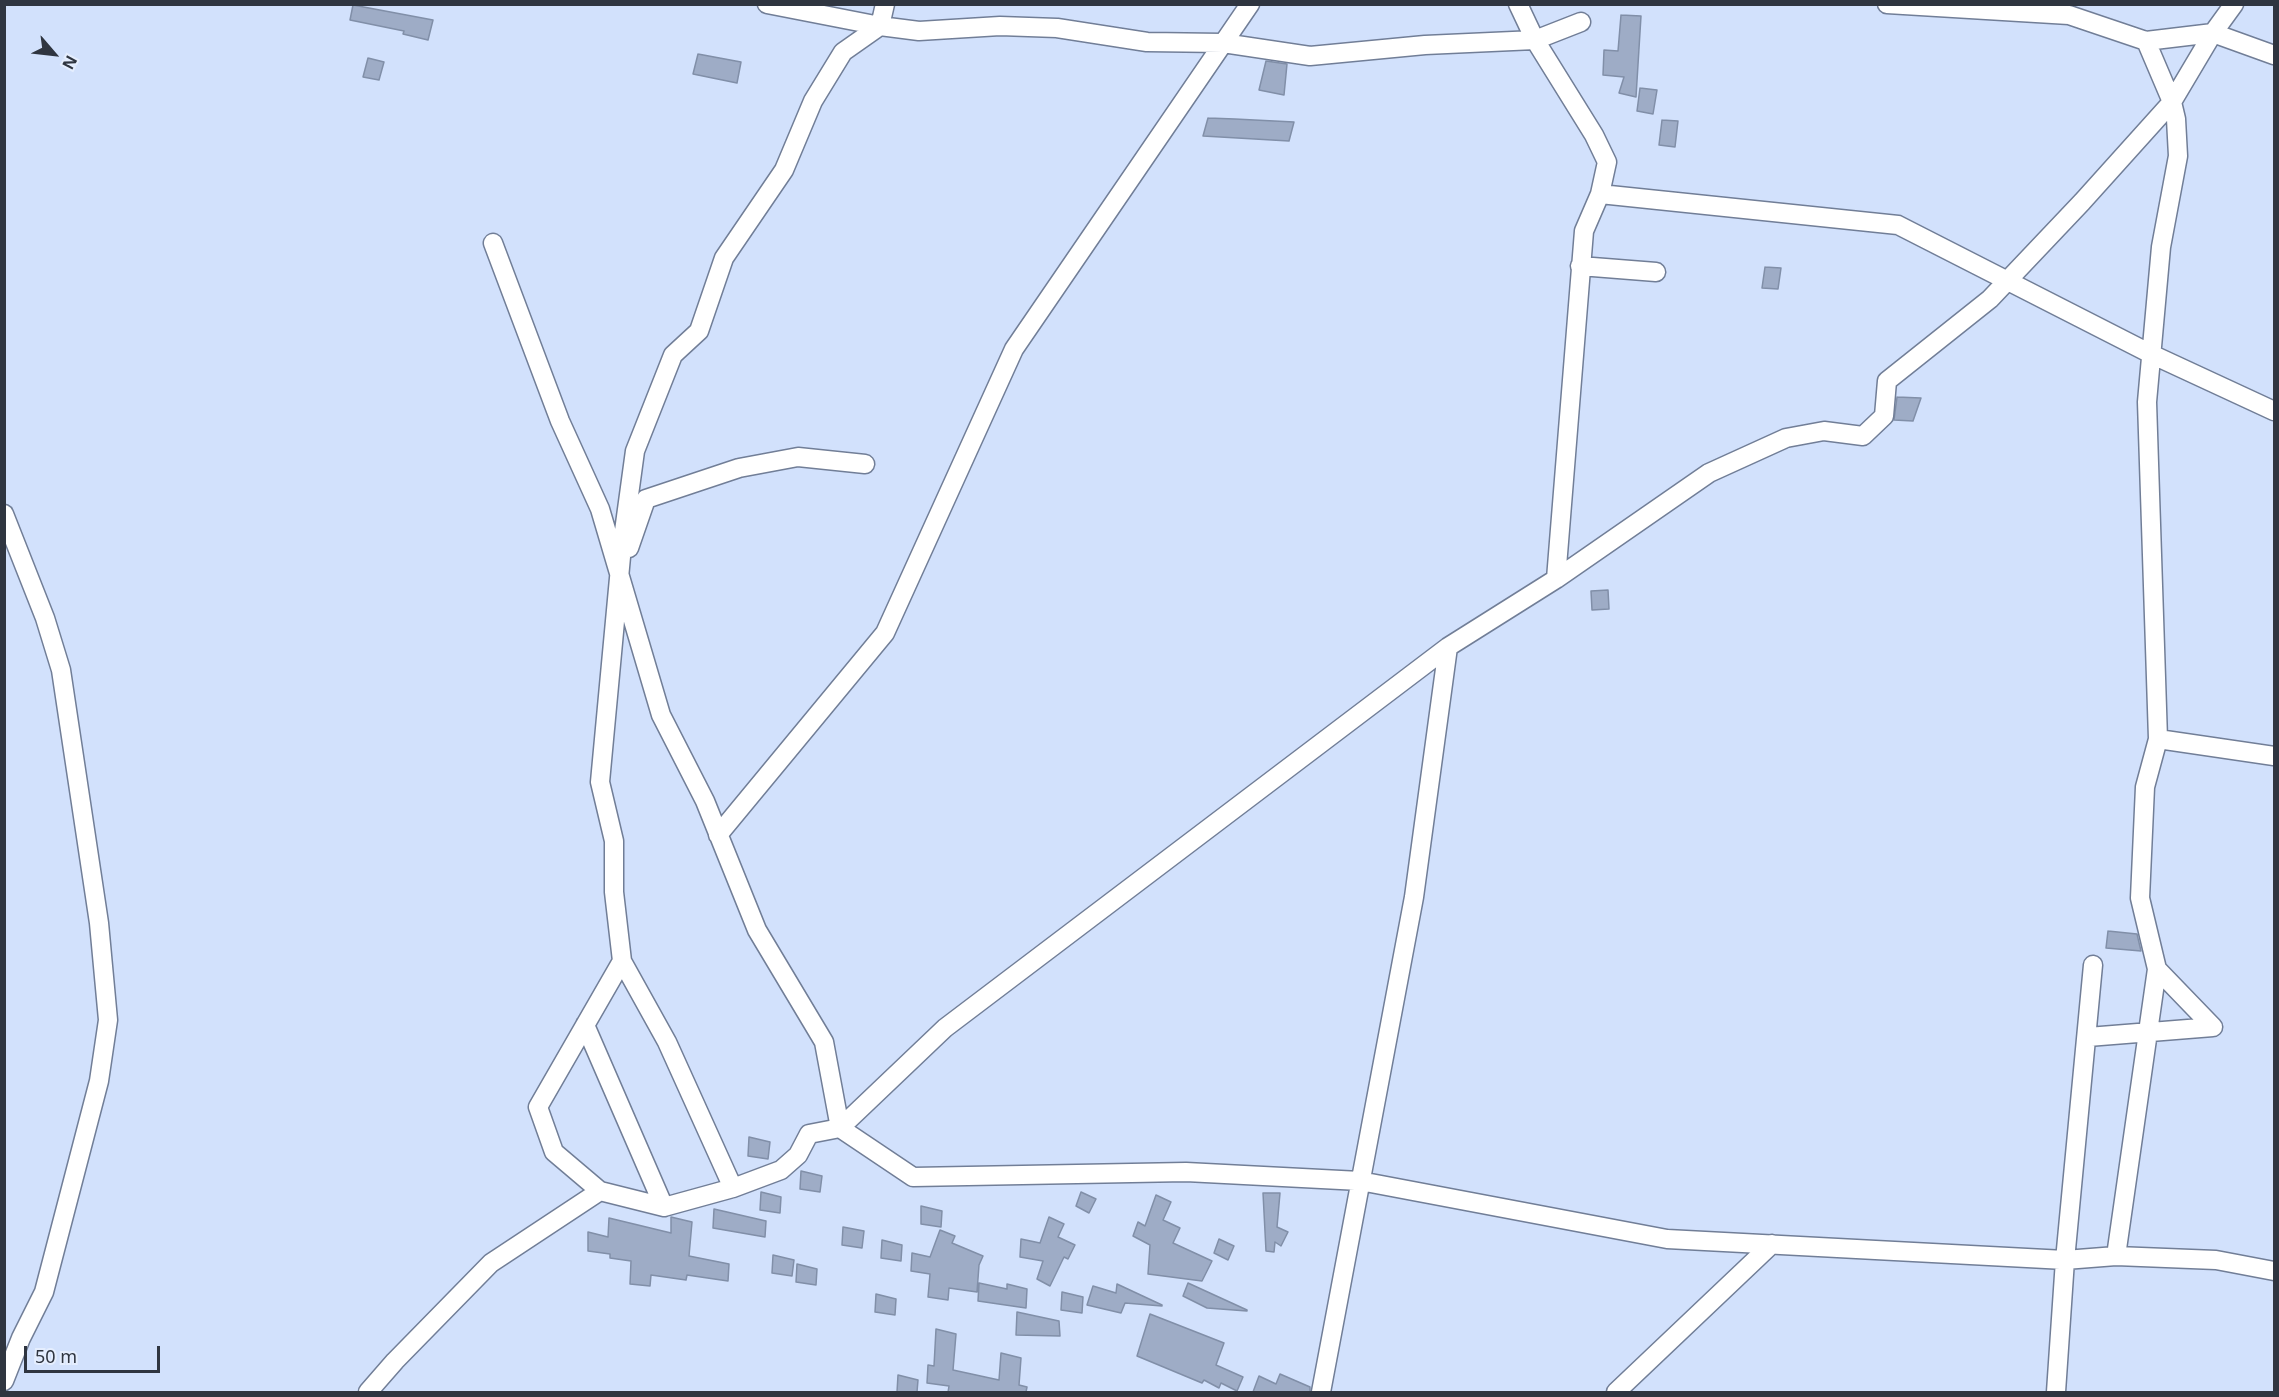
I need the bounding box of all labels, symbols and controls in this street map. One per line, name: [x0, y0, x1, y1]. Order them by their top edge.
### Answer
north arrow: [24, 24, 84, 84]
text: N: [57, 52, 83, 73]
scale bar: [27, 1334, 164, 1372]
text: 50 m: [35, 1344, 77, 1368]

